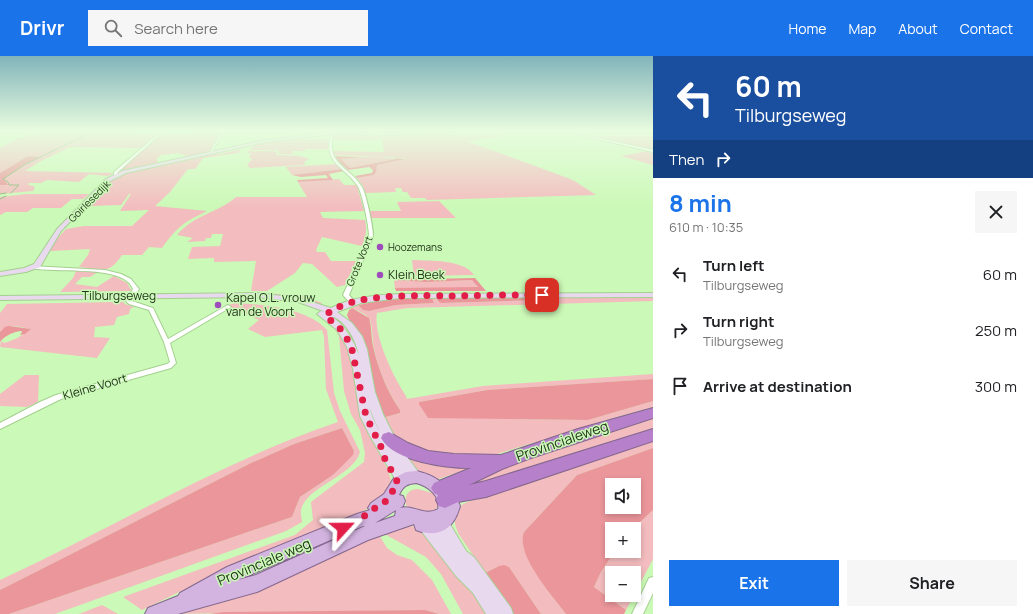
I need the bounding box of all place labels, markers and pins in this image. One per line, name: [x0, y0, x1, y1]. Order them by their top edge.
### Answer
place label: Hoozemans: [388, 240, 442, 254]
marker: Hoozemans: [375, 242, 385, 252]
place label: Klein Beek: [388, 266, 446, 283]
marker: Klein Beek: [375, 270, 385, 280]
pin: [525, 278, 559, 312]
place label: Kapel O.L. vrouw van de Voort: [226, 289, 316, 320]
marker: Kapel O.L. vrouw van de Voort: [213, 300, 223, 310]

